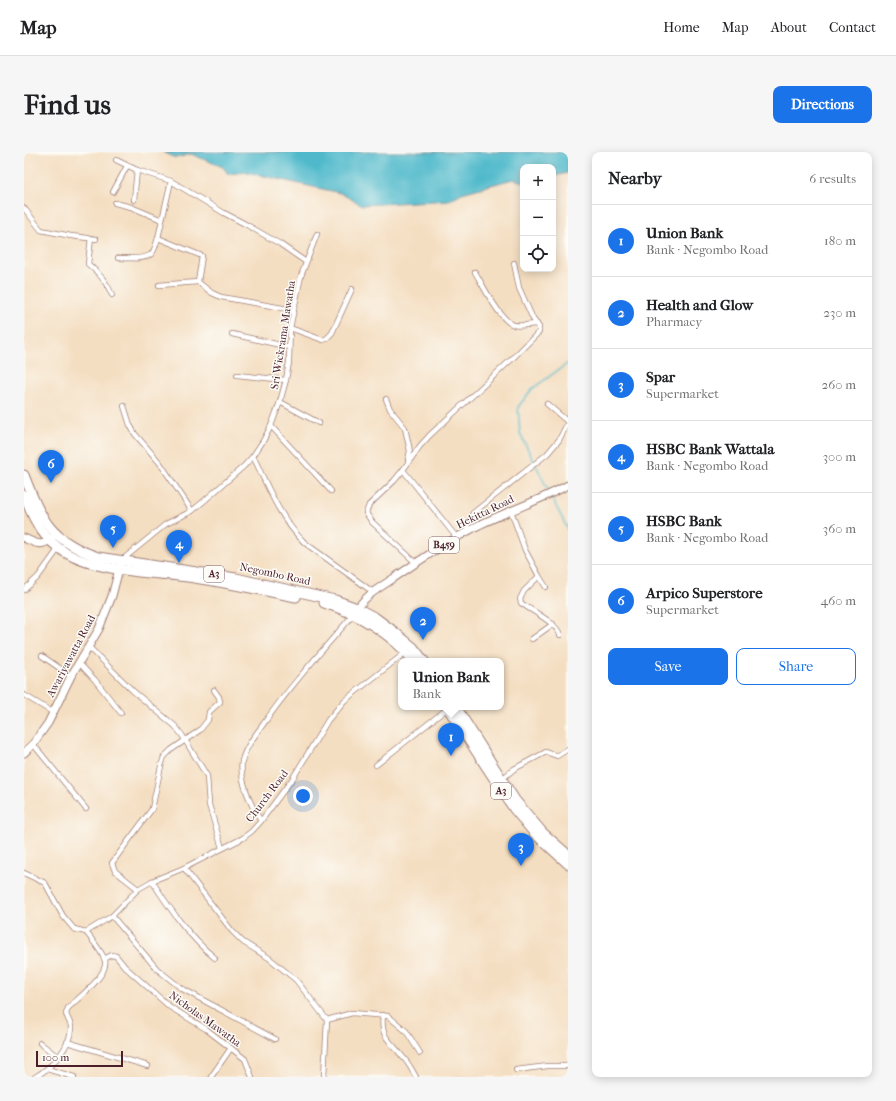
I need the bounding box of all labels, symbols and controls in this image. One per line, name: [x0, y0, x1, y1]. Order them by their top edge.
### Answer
text: Map: [20, 17, 56, 39]
text: Home: [663, 19, 700, 36]
text: Map: [722, 19, 749, 36]
text: About: [771, 19, 807, 36]
text: Contact: [829, 19, 876, 36]
button: Directions: [773, 86, 872, 123]
text: Find us: [24, 88, 111, 121]
map controls: [520, 164, 556, 272]
button: +: [520, 164, 556, 200]
text: Nearby: [608, 168, 662, 188]
text: 6 results: [809, 171, 856, 186]
button: −: [520, 200, 556, 236]
text: Union Bank: [646, 224, 723, 242]
text: 1: [619, 233, 623, 248]
text: 180 m: [824, 233, 856, 248]
button: locate: [520, 236, 556, 272]
text: Bank · Negombo Road: [646, 242, 768, 257]
street label: Sri Wickrama Mawatha: [268, 279, 298, 390]
text: Health and Glow: [646, 296, 753, 314]
text: 2: [618, 305, 624, 320]
text: 230 m: [823, 305, 856, 320]
text: Pharmacy: [646, 314, 702, 329]
text: Spar: [646, 368, 675, 386]
text: 3: [618, 377, 624, 392]
text: 260 m: [822, 377, 856, 392]
text: Supermarket: [646, 386, 719, 401]
text: HSBC Bank Wattala: [646, 440, 774, 458]
text: 4: [617, 449, 625, 464]
text: 300 m: [823, 449, 856, 464]
pin: 6: [38, 450, 64, 483]
text: Bank · Negombo Road: [646, 458, 768, 473]
street label: Hekitta Road: [454, 492, 517, 532]
text: HSBC Bank: [646, 512, 722, 530]
pin: 5: [100, 515, 126, 548]
text: 5: [618, 521, 624, 536]
text: 360 m: [823, 521, 856, 536]
pin: 4: [166, 530, 192, 563]
text: Bank · Negombo Road: [646, 530, 768, 545]
road number: B459: [429, 537, 459, 553]
street label: Negombo Road: [238, 560, 313, 588]
road number: A3: [204, 566, 224, 582]
text: Arpico Superstore: [646, 584, 763, 602]
text: 6: [617, 593, 625, 608]
text: 460 m: [821, 593, 856, 608]
text: Supermarket: [646, 602, 719, 617]
pin: 2: [410, 607, 436, 640]
street label: Awariyawatta Road: [43, 612, 99, 700]
button: Save: [608, 648, 728, 685]
button: Share: [736, 648, 856, 685]
popup: [398, 658, 504, 710]
text: Union Bank: [412, 668, 490, 686]
text: Bank: [412, 686, 441, 701]
pin: 1: [438, 723, 464, 756]
street label: Church Road: [243, 766, 291, 825]
road number: A3: [491, 783, 511, 799]
your location: [293, 786, 313, 806]
pin: 3: [508, 833, 534, 866]
street label: Nicholas Mawatha: [167, 989, 244, 1050]
scale bar: [36, 1049, 123, 1068]
text: 100 m: [42, 1051, 70, 1064]

